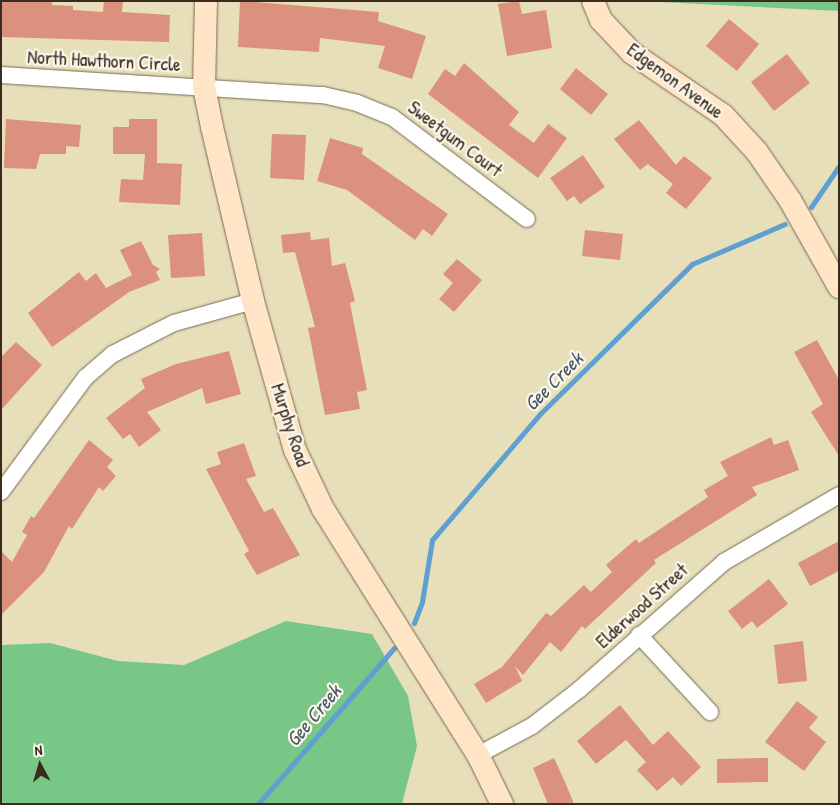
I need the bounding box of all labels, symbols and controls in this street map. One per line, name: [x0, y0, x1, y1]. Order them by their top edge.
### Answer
street label: Edgemon Avenue: [622, 38, 728, 124]
street label: North Hawthorn Circle: [27, 46, 181, 76]
street label: Sweetgum Court: [403, 96, 507, 182]
water label: Gee Creek: [519, 347, 587, 415]
street label: Murphy Road: [266, 381, 314, 469]
street label: Elderwood Street: [591, 559, 693, 653]
water label: Gee Creek: [280, 679, 346, 751]
north arrow: [15, 740, 65, 790]
text: N: [34, 740, 43, 759]

